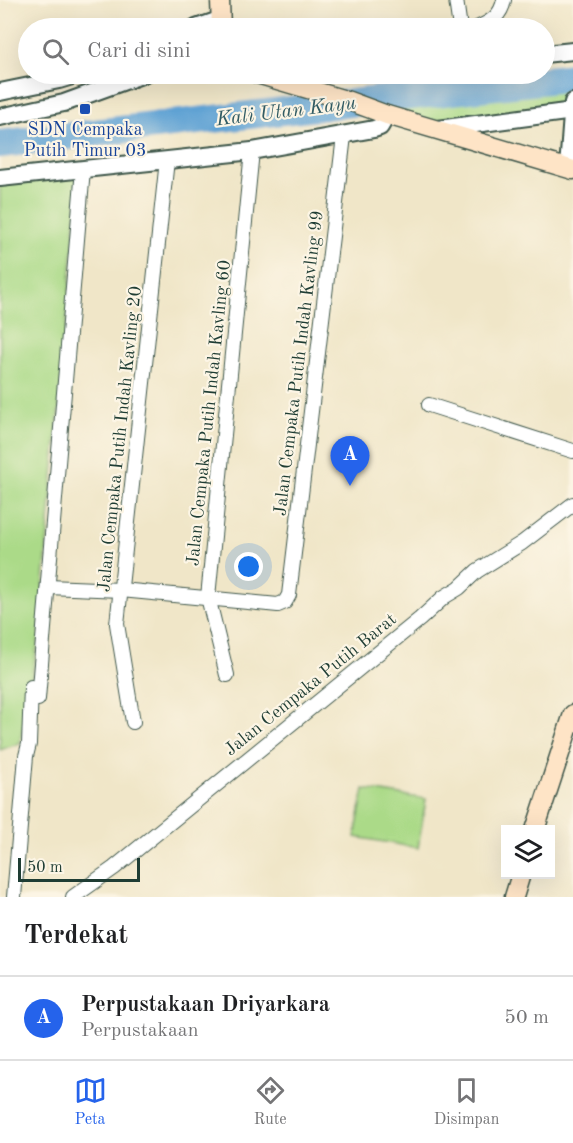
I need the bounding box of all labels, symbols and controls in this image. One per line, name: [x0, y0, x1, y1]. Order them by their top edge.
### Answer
search box: [18, 18, 555, 84]
icon: search: [39, 35, 72, 68]
text: Cari di sini: [87, 40, 191, 62]
water label: Kali Utan Kayu: [214, 93, 358, 131]
marker: SDN Cempaka Putih Timur 03: [78, 102, 92, 116]
place label: SDN Cempaka Putih Timur 03: [24, 121, 146, 160]
street label: Jalan Cempaka Putih Indah Kavling 99: [271, 209, 327, 517]
street label: Jalan Cempaka Putih Indah Kavling 60: [184, 259, 234, 567]
street label: Jalan Cempaka Putih Indah Kavling 20: [95, 285, 145, 593]
pin: A: [330, 436, 370, 486]
your location: [234, 552, 263, 581]
street label: Jalan Cempaka Putih Barat: [221, 610, 400, 759]
map controls: [501, 825, 555, 879]
button: layers: [501, 825, 555, 879]
scale bar: [18, 855, 140, 882]
text: 50 m: [27, 860, 63, 876]
text: Terdekat: [24, 923, 128, 949]
text: Perpustakaan Driyarkara: [81, 994, 330, 1016]
text: A: [36, 1008, 51, 1028]
text: 50 m: [504, 1008, 549, 1028]
text: Perpustakaan: [81, 1021, 199, 1041]
tab: Peta: [74, 1074, 107, 1130]
tab: Rute: [254, 1074, 287, 1130]
tab: Disimpan: [434, 1074, 499, 1130]

